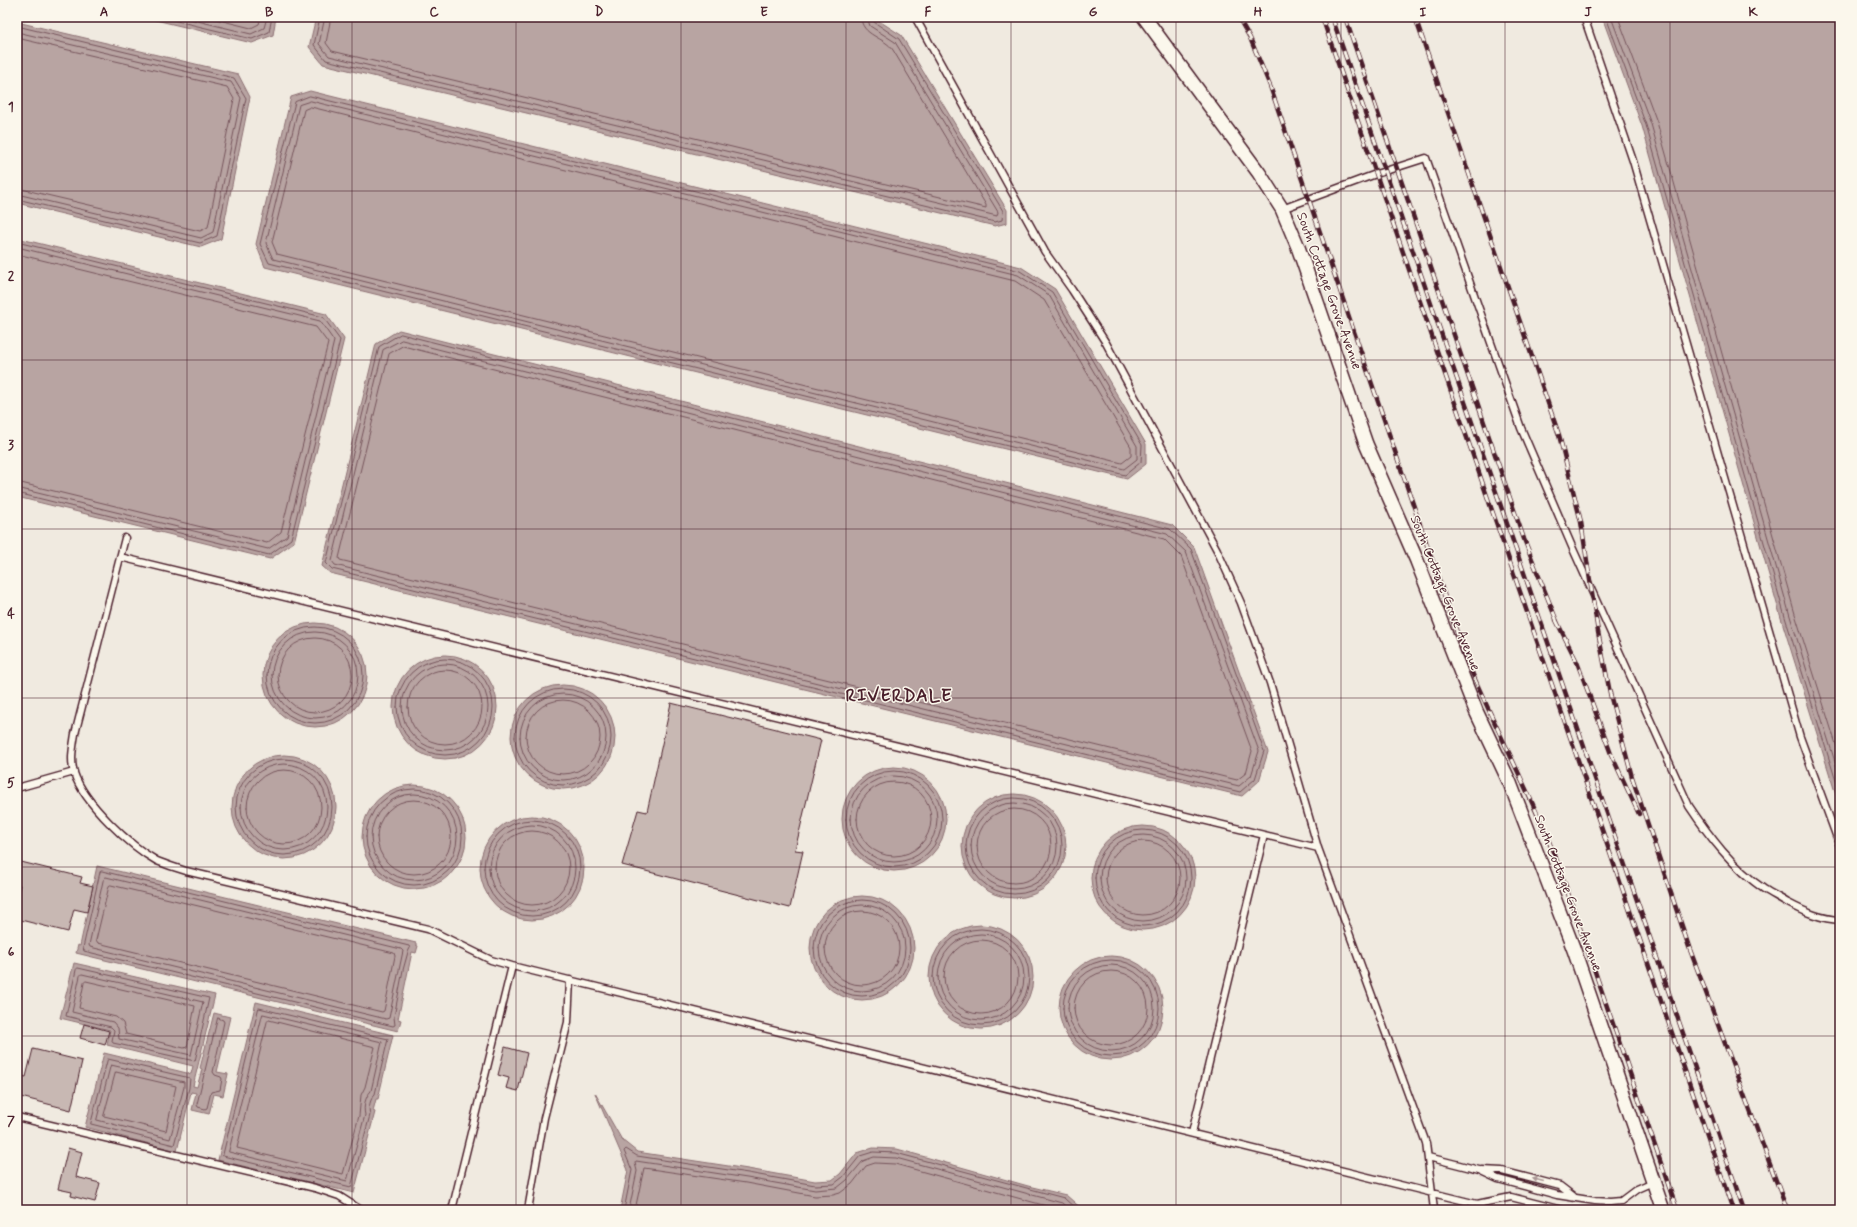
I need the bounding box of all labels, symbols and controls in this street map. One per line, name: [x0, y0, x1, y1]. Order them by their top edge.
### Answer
text: A: [100, 4, 108, 21]
text: B: [265, 4, 274, 21]
text: C: [429, 4, 439, 21]
text: D: [595, 4, 604, 21]
text: E: [760, 4, 768, 21]
text: F: [925, 4, 932, 21]
text: G: [1089, 4, 1098, 21]
text: H: [1254, 4, 1263, 21]
text: I: [1420, 4, 1427, 21]
text: J: [1584, 4, 1592, 21]
text: K: [1748, 4, 1758, 21]
text: 1: [8, 99, 14, 116]
street label: South Cottage Grove Avenue: [1292, 210, 1366, 372]
text: 2: [8, 268, 15, 285]
text: 3: [8, 437, 14, 454]
street label: South Cottage Grove Avenue: [1406, 513, 1484, 673]
text: 4: [7, 606, 15, 623]
district label: RIVERDALE: [846, 684, 952, 708]
text: 5: [7, 775, 15, 792]
street label: South Cottage Grove Avenue: [1530, 812, 1606, 974]
text: 6: [8, 944, 15, 961]
text: 7: [7, 1113, 15, 1130]
one-way arrow: [1532, 1177, 1544, 1183]

